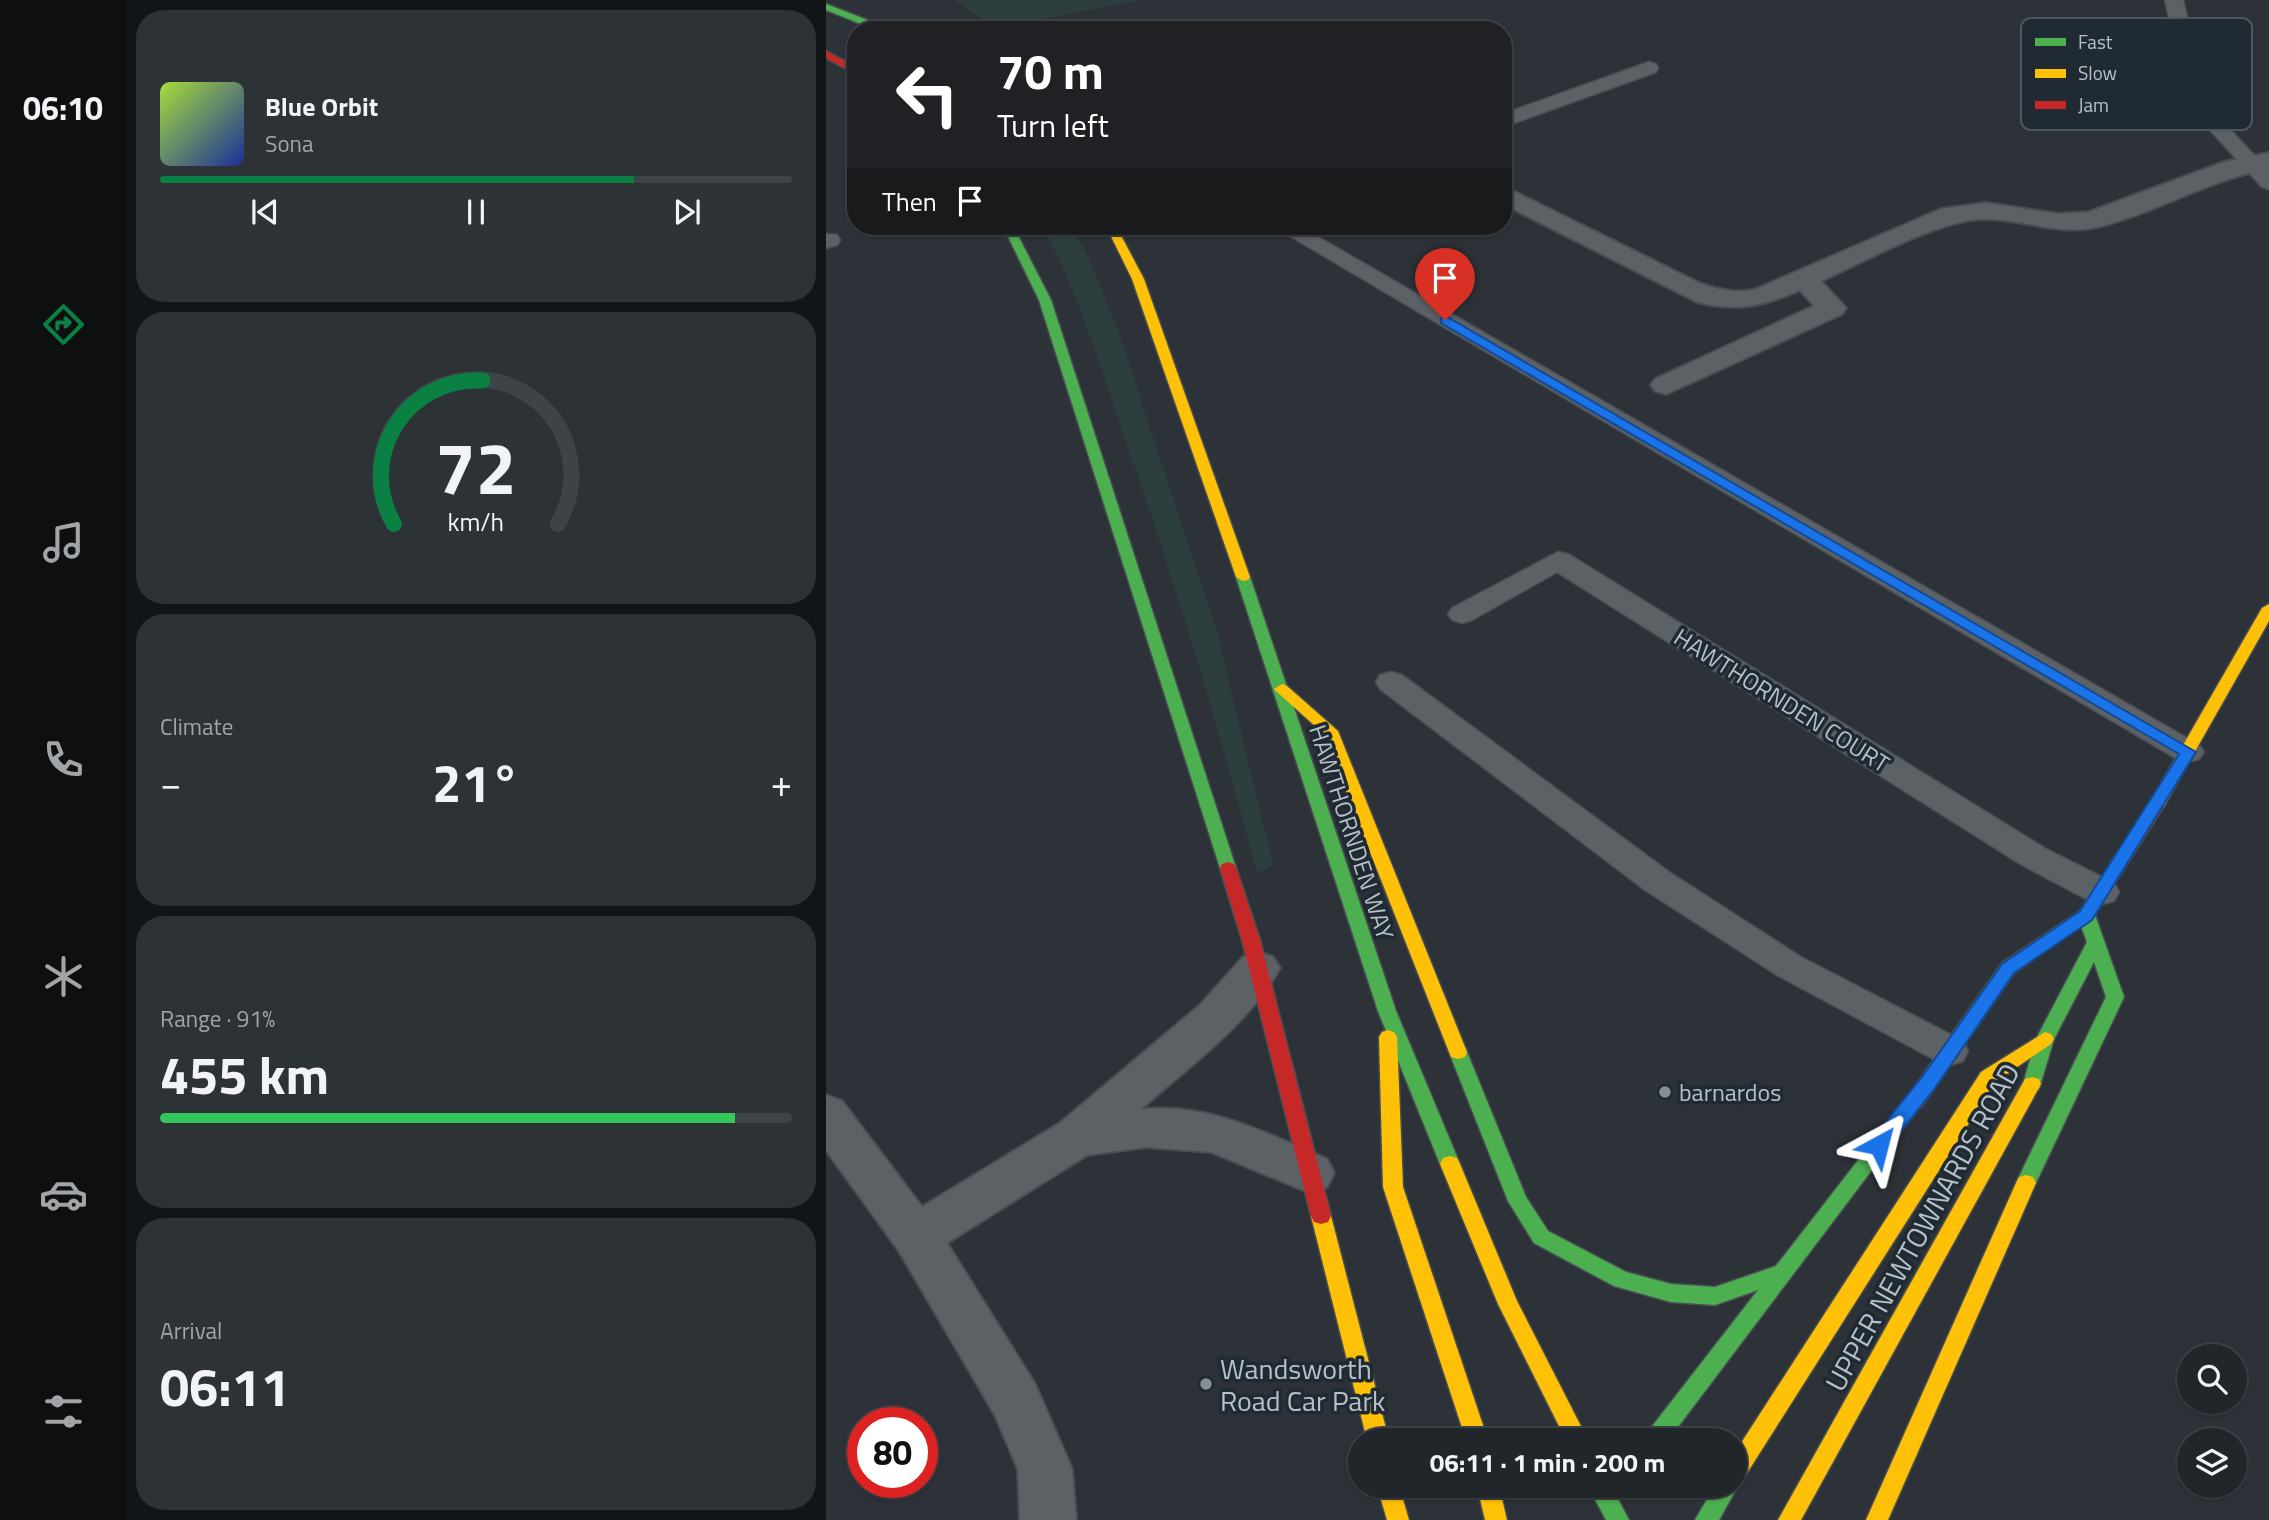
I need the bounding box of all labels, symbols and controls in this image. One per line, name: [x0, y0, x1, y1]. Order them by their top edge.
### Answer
legend: [2021, 18, 2252, 130]
text: Fast: [2078, 27, 2113, 56]
text: 70 m: [997, 33, 1104, 108]
icon: left: [882, 49, 973, 140]
text: Slow: [2078, 58, 2117, 87]
text: 06:10: [23, 84, 103, 132]
text: Blue Orbit: [265, 87, 378, 126]
text: Jam: [2078, 90, 2109, 119]
text: Turn left: [997, 101, 1109, 149]
text: Sona: [265, 126, 313, 161]
text: Then: [882, 182, 937, 221]
icon: arrive: [951, 182, 989, 220]
icon: previous: [246, 193, 284, 231]
icon: pause: [457, 193, 495, 231]
icon: next: [668, 193, 706, 231]
pin: [1415, 248, 1475, 320]
icon: arrive: [1426, 259, 1464, 297]
icon: directions: [39, 300, 88, 349]
text: 72: [435, 412, 517, 522]
text: km/h: [448, 503, 504, 541]
icon: music: [39, 518, 88, 567]
street label: HAWTHORNDEN COURT: [1667, 619, 1897, 781]
text: Climate: [160, 709, 233, 744]
street label: HAWTHORNDEN WAY: [1300, 720, 1404, 944]
icon: phone: [39, 735, 88, 784]
text: 21°: [432, 743, 520, 822]
text: −: [160, 754, 181, 812]
text: +: [771, 754, 792, 812]
icon: climate: [39, 952, 88, 1001]
text: Range · 91%: [160, 1001, 275, 1036]
text: 455 km: [160, 1035, 329, 1114]
street label: UPPER NEWTOWNARDS ROAD: [1814, 1055, 2030, 1399]
place label: barnardos: [1679, 1074, 1781, 1110]
marker: barnardos: [1657, 1084, 1673, 1100]
position arrow: [1842, 1108, 1916, 1182]
icon: car: [39, 1170, 88, 1219]
text: Arrival: [160, 1313, 222, 1348]
map controls: [2177, 1344, 2247, 1498]
button: search: [2177, 1344, 2247, 1414]
text: 06:11: [160, 1347, 290, 1426]
place label: Wandsworth Road Car Park: [1220, 1347, 1385, 1422]
marker: Wandsworth Road Car Park: [1198, 1376, 1214, 1392]
icon: filters: [39, 1387, 88, 1436]
speed limit sign: 80: [847, 1407, 938, 1498]
button: layers: [2177, 1428, 2247, 1498]
text: 06:11 · 1 min · 200 m: [1430, 1443, 1665, 1482]

